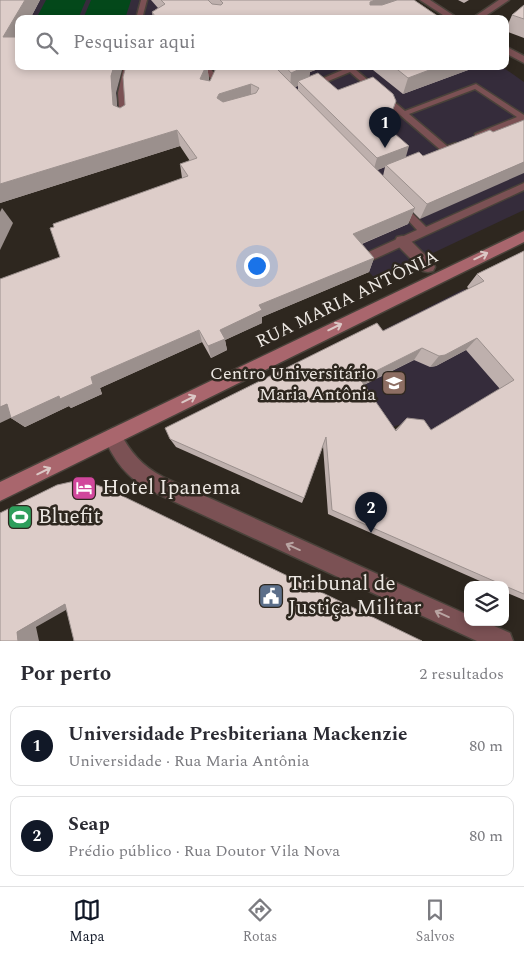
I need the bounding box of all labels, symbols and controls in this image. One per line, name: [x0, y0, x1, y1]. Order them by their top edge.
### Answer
search box: [15, 15, 509, 70]
text: Pesquisar aqui: [73, 28, 196, 57]
icon: search: [33, 29, 61, 57]
pin: 1: [369, 107, 401, 148]
street label: RUA MARIA ANTÔNIA: [251, 243, 443, 355]
one-way arrow: [474, 251, 489, 261]
your location: [244, 253, 270, 279]
one-way arrow: [327, 322, 342, 331]
place label: Centro Universitário Maria Antônia: [210, 360, 376, 408]
school or university icon: Centro Universitário Maria Antônia: [381, 370, 407, 396]
one-way arrow: [182, 393, 197, 403]
one-way arrow: [36, 466, 51, 475]
place label: Hotel Ipanema: [102, 472, 241, 504]
hotel icon: Hotel Ipanema: [71, 475, 97, 501]
pin: 2: [355, 492, 387, 533]
place label: Bluefit: [38, 501, 101, 533]
sports icon: Bluefit: [7, 504, 33, 530]
one-way arrow: [286, 542, 301, 552]
place label: Tribunal de Justiça Militar: [288, 568, 422, 624]
map controls: [464, 581, 509, 626]
button: layers: [464, 581, 509, 626]
public building icon: Tribunal de Justiça Militar: [258, 583, 284, 609]
one-way arrow: [435, 608, 450, 618]
text: Por perto: [20, 658, 111, 690]
text: 2 resultados: [419, 662, 504, 686]
text: Universidade Presbiteriana Mackenzie: [68, 720, 407, 749]
text: 1: [33, 734, 41, 758]
text: 80 m: [469, 734, 503, 758]
text: Universidade · Rua Maria Antônia: [68, 749, 309, 773]
text: Seap: [68, 810, 110, 839]
text: 2: [33, 824, 41, 848]
text: 80 m: [469, 824, 503, 848]
text: Prédio público · Rua Doutor Vila Nova: [68, 839, 340, 863]
tab: Mapa: [69, 896, 104, 947]
tab: Rotas: [243, 896, 277, 947]
tab: Salvos: [416, 896, 455, 947]

